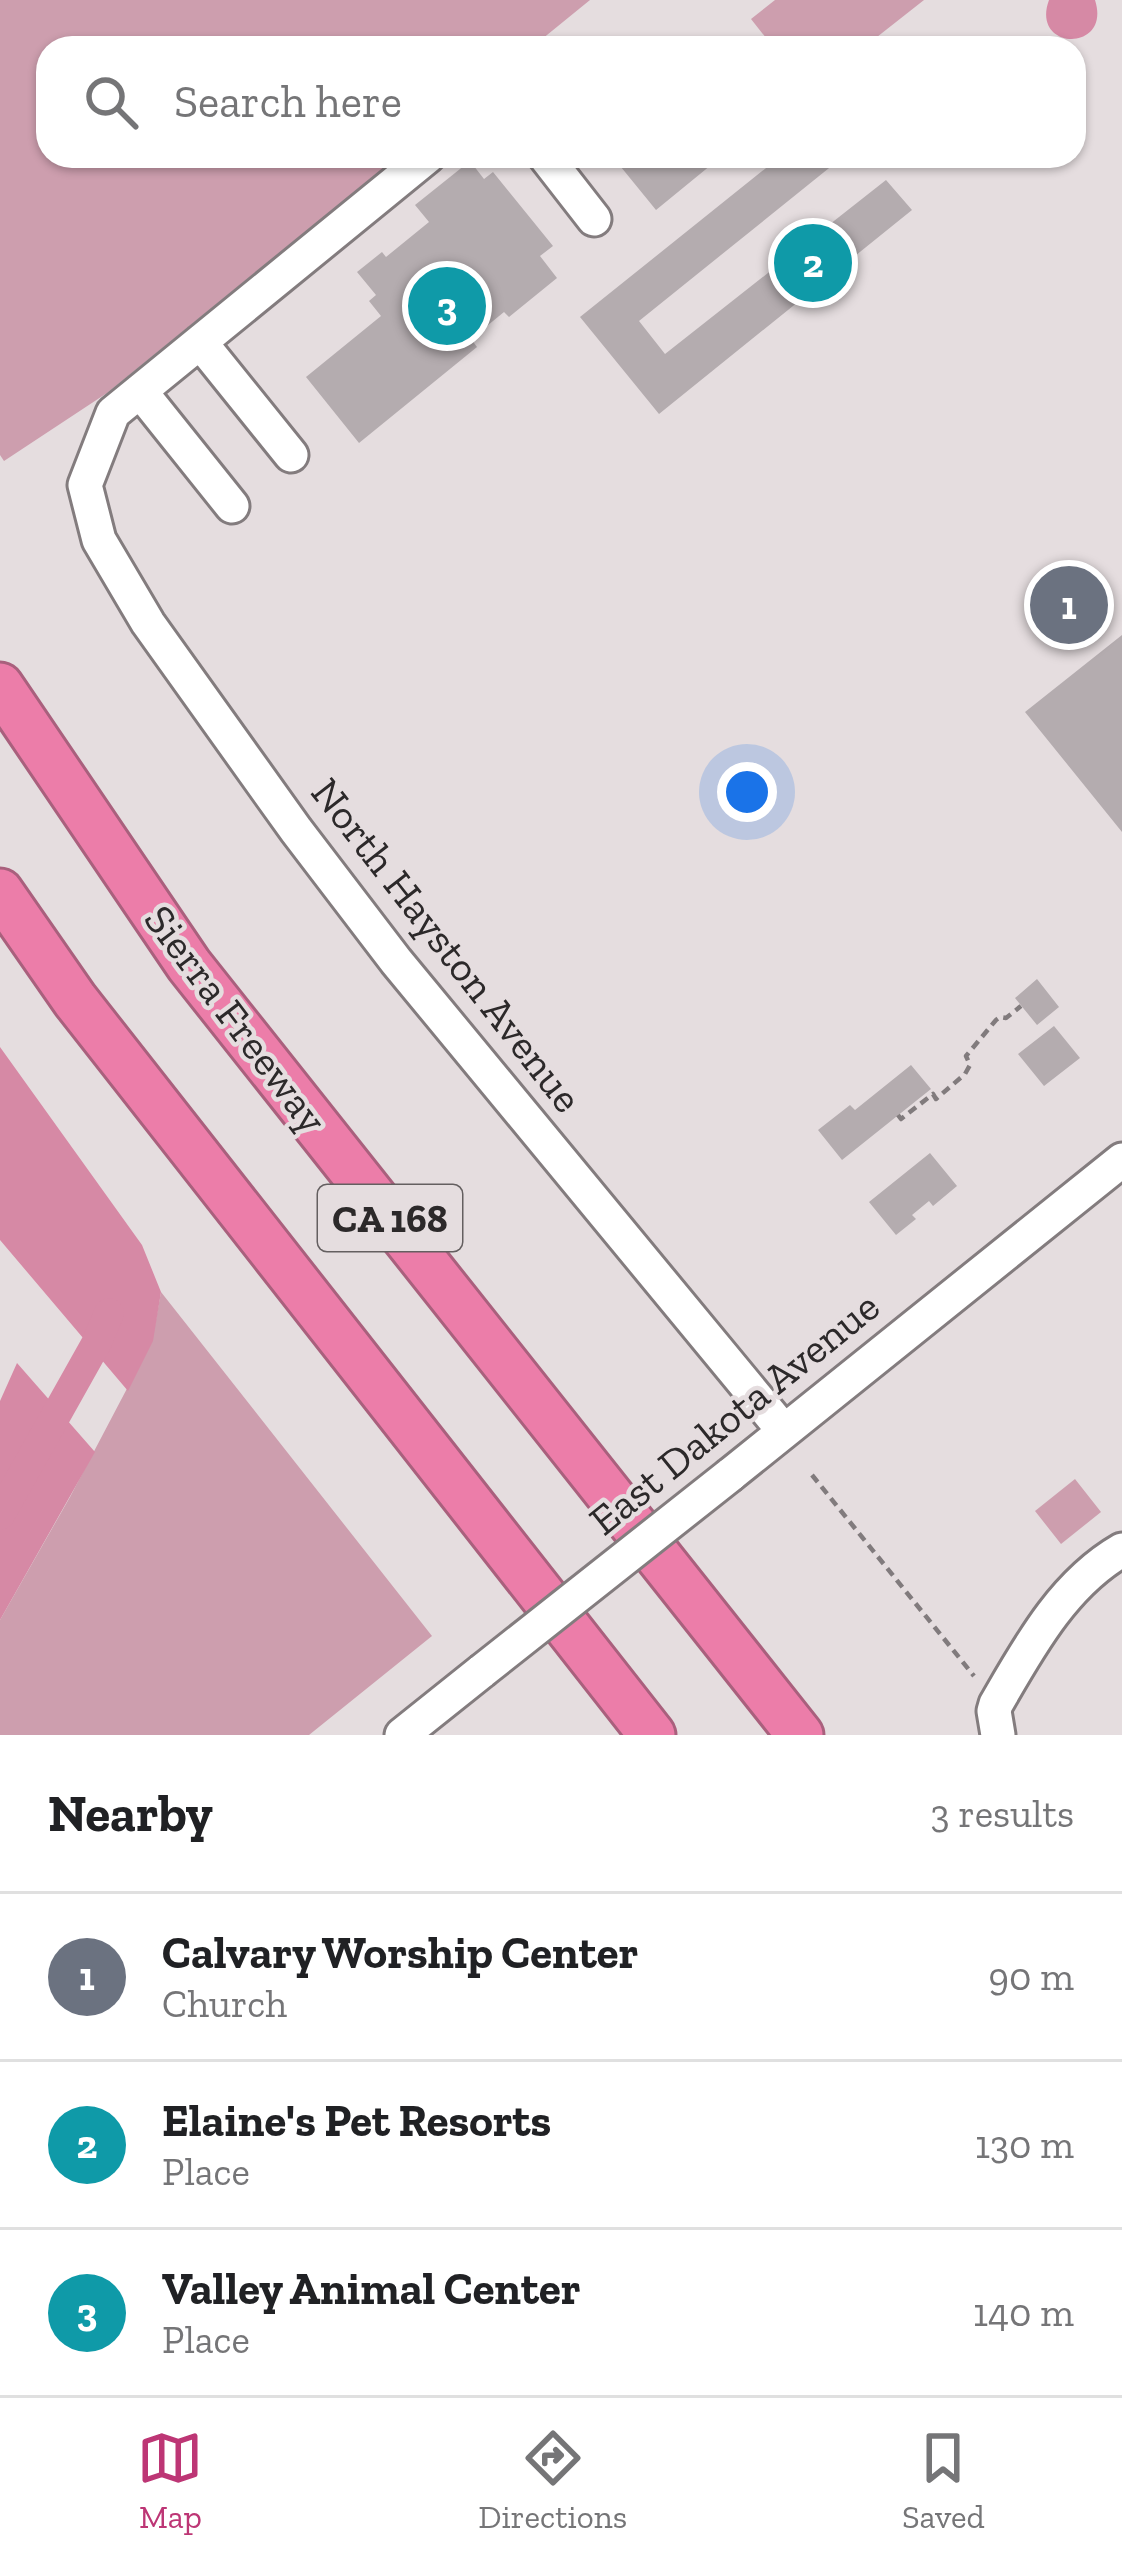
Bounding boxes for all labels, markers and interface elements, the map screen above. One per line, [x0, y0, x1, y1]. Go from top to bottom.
search box [36, 36, 1086, 168]
icon: search [78, 69, 144, 135]
text: Search here [174, 75, 402, 129]
pin: 2 [774, 218, 852, 308]
pin: 3 [408, 261, 486, 351]
pin: 1 [1030, 560, 1108, 650]
your location [717, 762, 777, 822]
street label: North Hayston Avenue [301, 768, 593, 1122]
street label: Sierra Freeway [134, 895, 339, 1143]
road number: CA 168 [318, 1185, 462, 1251]
street label: East Dakota Avenue [579, 1281, 889, 1545]
text: Nearby [48, 1783, 213, 1844]
text: 3 results [930, 1790, 1074, 1837]
text: Calvary Worship Center [162, 1926, 638, 1980]
text: 1 [79, 1953, 95, 2000]
text: 90 m [988, 1953, 1074, 2000]
text: Church [162, 1980, 287, 2027]
text: Elaine's Pet Resorts [162, 2094, 551, 2148]
text: 2 [77, 2121, 97, 2168]
text: 130 m [975, 2121, 1074, 2168]
text: Place [162, 2148, 250, 2195]
text: Valley Animal Center [162, 2262, 581, 2316]
text: 3 [77, 2289, 97, 2336]
text: 140 m [973, 2289, 1074, 2336]
text: Place [162, 2316, 250, 2363]
tab: Map [137, 2425, 203, 2536]
tab: Directions [478, 2425, 627, 2536]
tab: Saved [902, 2425, 985, 2536]

